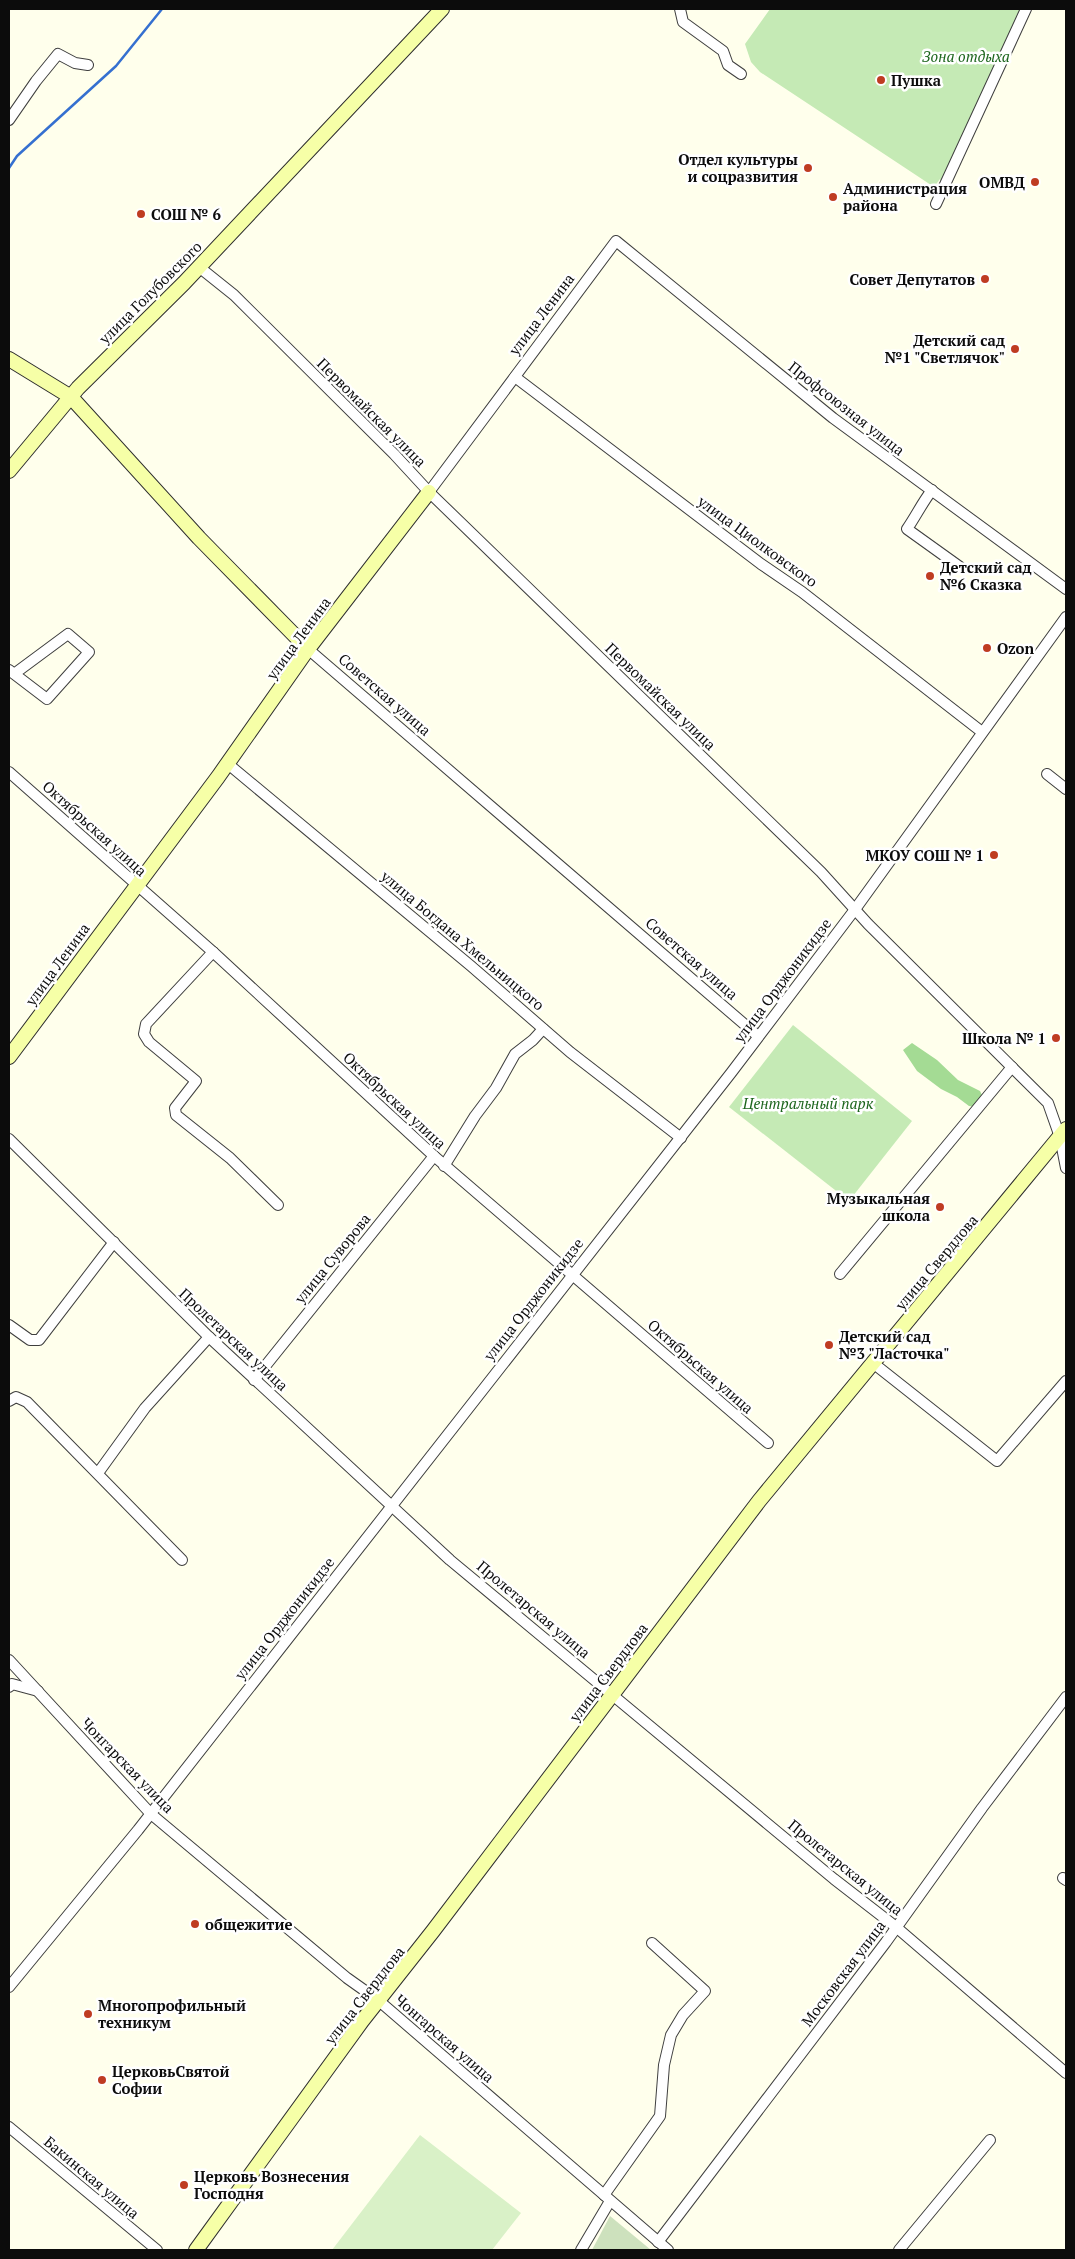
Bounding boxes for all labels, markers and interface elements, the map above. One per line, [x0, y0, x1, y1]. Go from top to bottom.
park label: Зона отдыха [922, 46, 1010, 66]
place label: Пушка [891, 70, 942, 90]
marker: Пушка [875, 74, 887, 86]
place label: Отдел культуры и соцразвития [678, 149, 799, 186]
marker: Отдел культуры и соцразвития [802, 162, 814, 174]
place label: ОМВД [979, 172, 1025, 192]
marker: ОМВД [1029, 176, 1041, 188]
place label: Администрация района [843, 178, 967, 215]
marker: Администрация района [827, 191, 839, 203]
place label: СОШ № 6 [151, 204, 222, 224]
marker: СОШ № 6 [135, 208, 147, 220]
street label: улица Голубовского [93, 236, 206, 349]
street label: улица Ленина [503, 269, 579, 360]
place label: Совет Депутатов [849, 269, 975, 289]
marker: Совет Депутатов [979, 273, 991, 285]
place label: Детский сад №1 "Светлячок" [885, 330, 1005, 367]
marker: Детский сад №1 "Светлячок" [1009, 343, 1021, 355]
street label: Первомайская улица [313, 353, 431, 471]
street label: Профсоюзная улица [785, 356, 909, 460]
street label: улица Циолковского [693, 490, 822, 591]
place label: Детский сад №6 Сказка [940, 557, 1032, 594]
marker: Детский сад №6 Сказка [924, 570, 936, 582]
street label: улица Ленина [261, 592, 335, 684]
street label: Первомайская улица [601, 638, 721, 754]
place label: Ozon [997, 638, 1034, 658]
marker: Ozon [981, 642, 993, 654]
street label: Советская улица [335, 648, 436, 740]
street label: Октябрьская улица [39, 776, 152, 880]
place label: МКОУ СОШ № 1 [865, 845, 984, 865]
marker: МКОУ СОШ № 1 [988, 849, 1000, 861]
street label: улица Богдана Хмельницкого [376, 865, 549, 1014]
street label: Советская улица [642, 912, 743, 1004]
street label: улица Орджоникидзе [728, 914, 835, 1047]
street label: улица Ленина [20, 918, 94, 1010]
place label: Школа № 1 [962, 1028, 1046, 1048]
marker: Школа № 1 [1050, 1032, 1062, 1044]
street label: Октябрьская улица [339, 1047, 451, 1153]
park label: Центральный парк [742, 1093, 874, 1113]
place label: Музыкальная школа [827, 1188, 931, 1225]
marker: Музыкальная школа [934, 1201, 946, 1213]
street label: улица Суворова [289, 1209, 375, 1308]
street label: улица Свердлова [890, 1210, 982, 1315]
street label: улица Орджоникидзе [478, 1233, 587, 1365]
street label: Пролетарская улица [175, 1283, 293, 1395]
street label: Октябрьская улица [644, 1315, 758, 1418]
place label: Детский сад №3 "Ласточка" [839, 1326, 950, 1363]
marker: Детский сад №3 "Ласточка" [823, 1339, 835, 1351]
street label: улица Орджоникидзе [229, 1552, 338, 1684]
street label: Пролетарская улица [473, 1556, 595, 1663]
street label: улица Свердлова [564, 1618, 652, 1726]
street label: Чонгарская улица [77, 1713, 179, 1817]
street label: Пролетарская улица [785, 1815, 908, 1920]
place label: общежитие [205, 1914, 293, 1934]
street label: Московская улица [796, 1916, 890, 2030]
marker: общежитие [189, 1918, 201, 1930]
street label: улица Свердлова [319, 1942, 409, 2049]
street label: Чонгарская улица [391, 1989, 499, 2087]
place label: Многопрофильный техникум [98, 1995, 246, 2032]
marker: Многопрофильный техникум [82, 2008, 94, 2020]
place label: ЦерковьСвятой Софии [112, 2061, 230, 2098]
marker: ЦерковьСвятой Софии [96, 2074, 108, 2086]
street label: Бакинская улица [40, 2131, 144, 2223]
place label: Церковь Вознесения Господня [194, 2166, 350, 2203]
marker: Церковь Вознесения Господня [178, 2179, 190, 2191]

